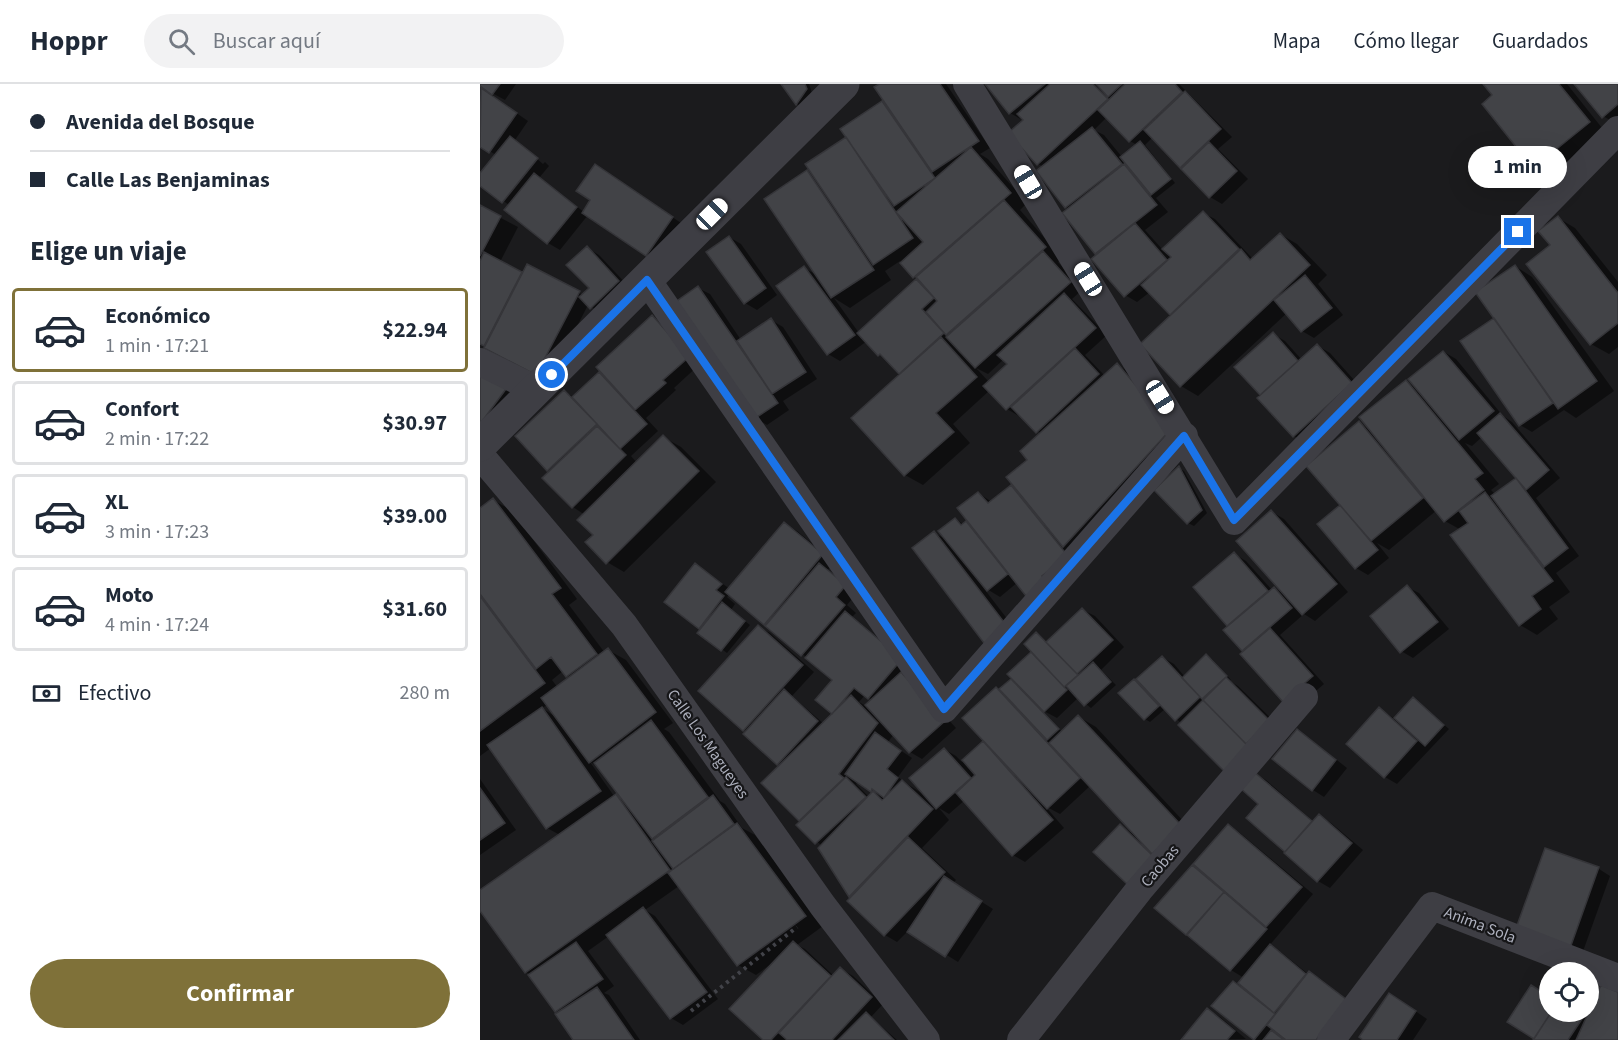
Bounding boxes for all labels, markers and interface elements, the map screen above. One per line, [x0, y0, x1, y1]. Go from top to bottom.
search box [144, 14, 564, 68]
text: Hoppr [30, 21, 108, 61]
icon: search [165, 25, 198, 58]
text: Buscar aquí [213, 25, 320, 57]
text: Mapa [1273, 26, 1321, 56]
text: Cómo llegar [1354, 26, 1459, 56]
text: Guardados [1492, 26, 1588, 56]
text: Avenida del Bosque [66, 106, 255, 138]
callout: 1 min [1468, 145, 1568, 187]
text: 1 min [1493, 153, 1542, 181]
car [1011, 162, 1045, 202]
text: Calle Las Benjaminas [66, 164, 270, 196]
car [693, 195, 731, 233]
route end [1504, 218, 1531, 245]
text: Elige un viaje [30, 232, 187, 271]
car [1071, 259, 1105, 299]
text: Económico [105, 300, 210, 332]
icon: car [33, 303, 87, 357]
text: $22.94 [382, 314, 447, 346]
text: 1 min · 17:21 [105, 332, 209, 360]
route start [538, 361, 565, 388]
car [1143, 377, 1177, 417]
text: Confort [105, 393, 179, 425]
icon: car [33, 396, 87, 450]
text: $30.97 [382, 407, 447, 439]
text: 2 min · 17:22 [105, 425, 209, 453]
text: XL [105, 486, 129, 518]
icon: car [33, 489, 87, 543]
text: $39.00 [382, 500, 447, 532]
text: 3 min · 17:23 [105, 518, 209, 546]
text: Moto [105, 579, 154, 611]
icon: car [33, 582, 87, 636]
text: $31.60 [382, 593, 447, 625]
text: 4 min · 17:24 [105, 611, 209, 639]
icon: cash [30, 677, 63, 710]
text: Efectivo [78, 677, 152, 709]
text: 280 m [400, 679, 450, 707]
street label: Calle Los Magueyes [662, 685, 754, 803]
street label: Caobas [1136, 840, 1184, 892]
street label: Anima Sola [1441, 901, 1519, 949]
button: Confirmar [30, 959, 450, 1028]
map controls [1539, 962, 1599, 1022]
button: locate [1539, 962, 1599, 1022]

